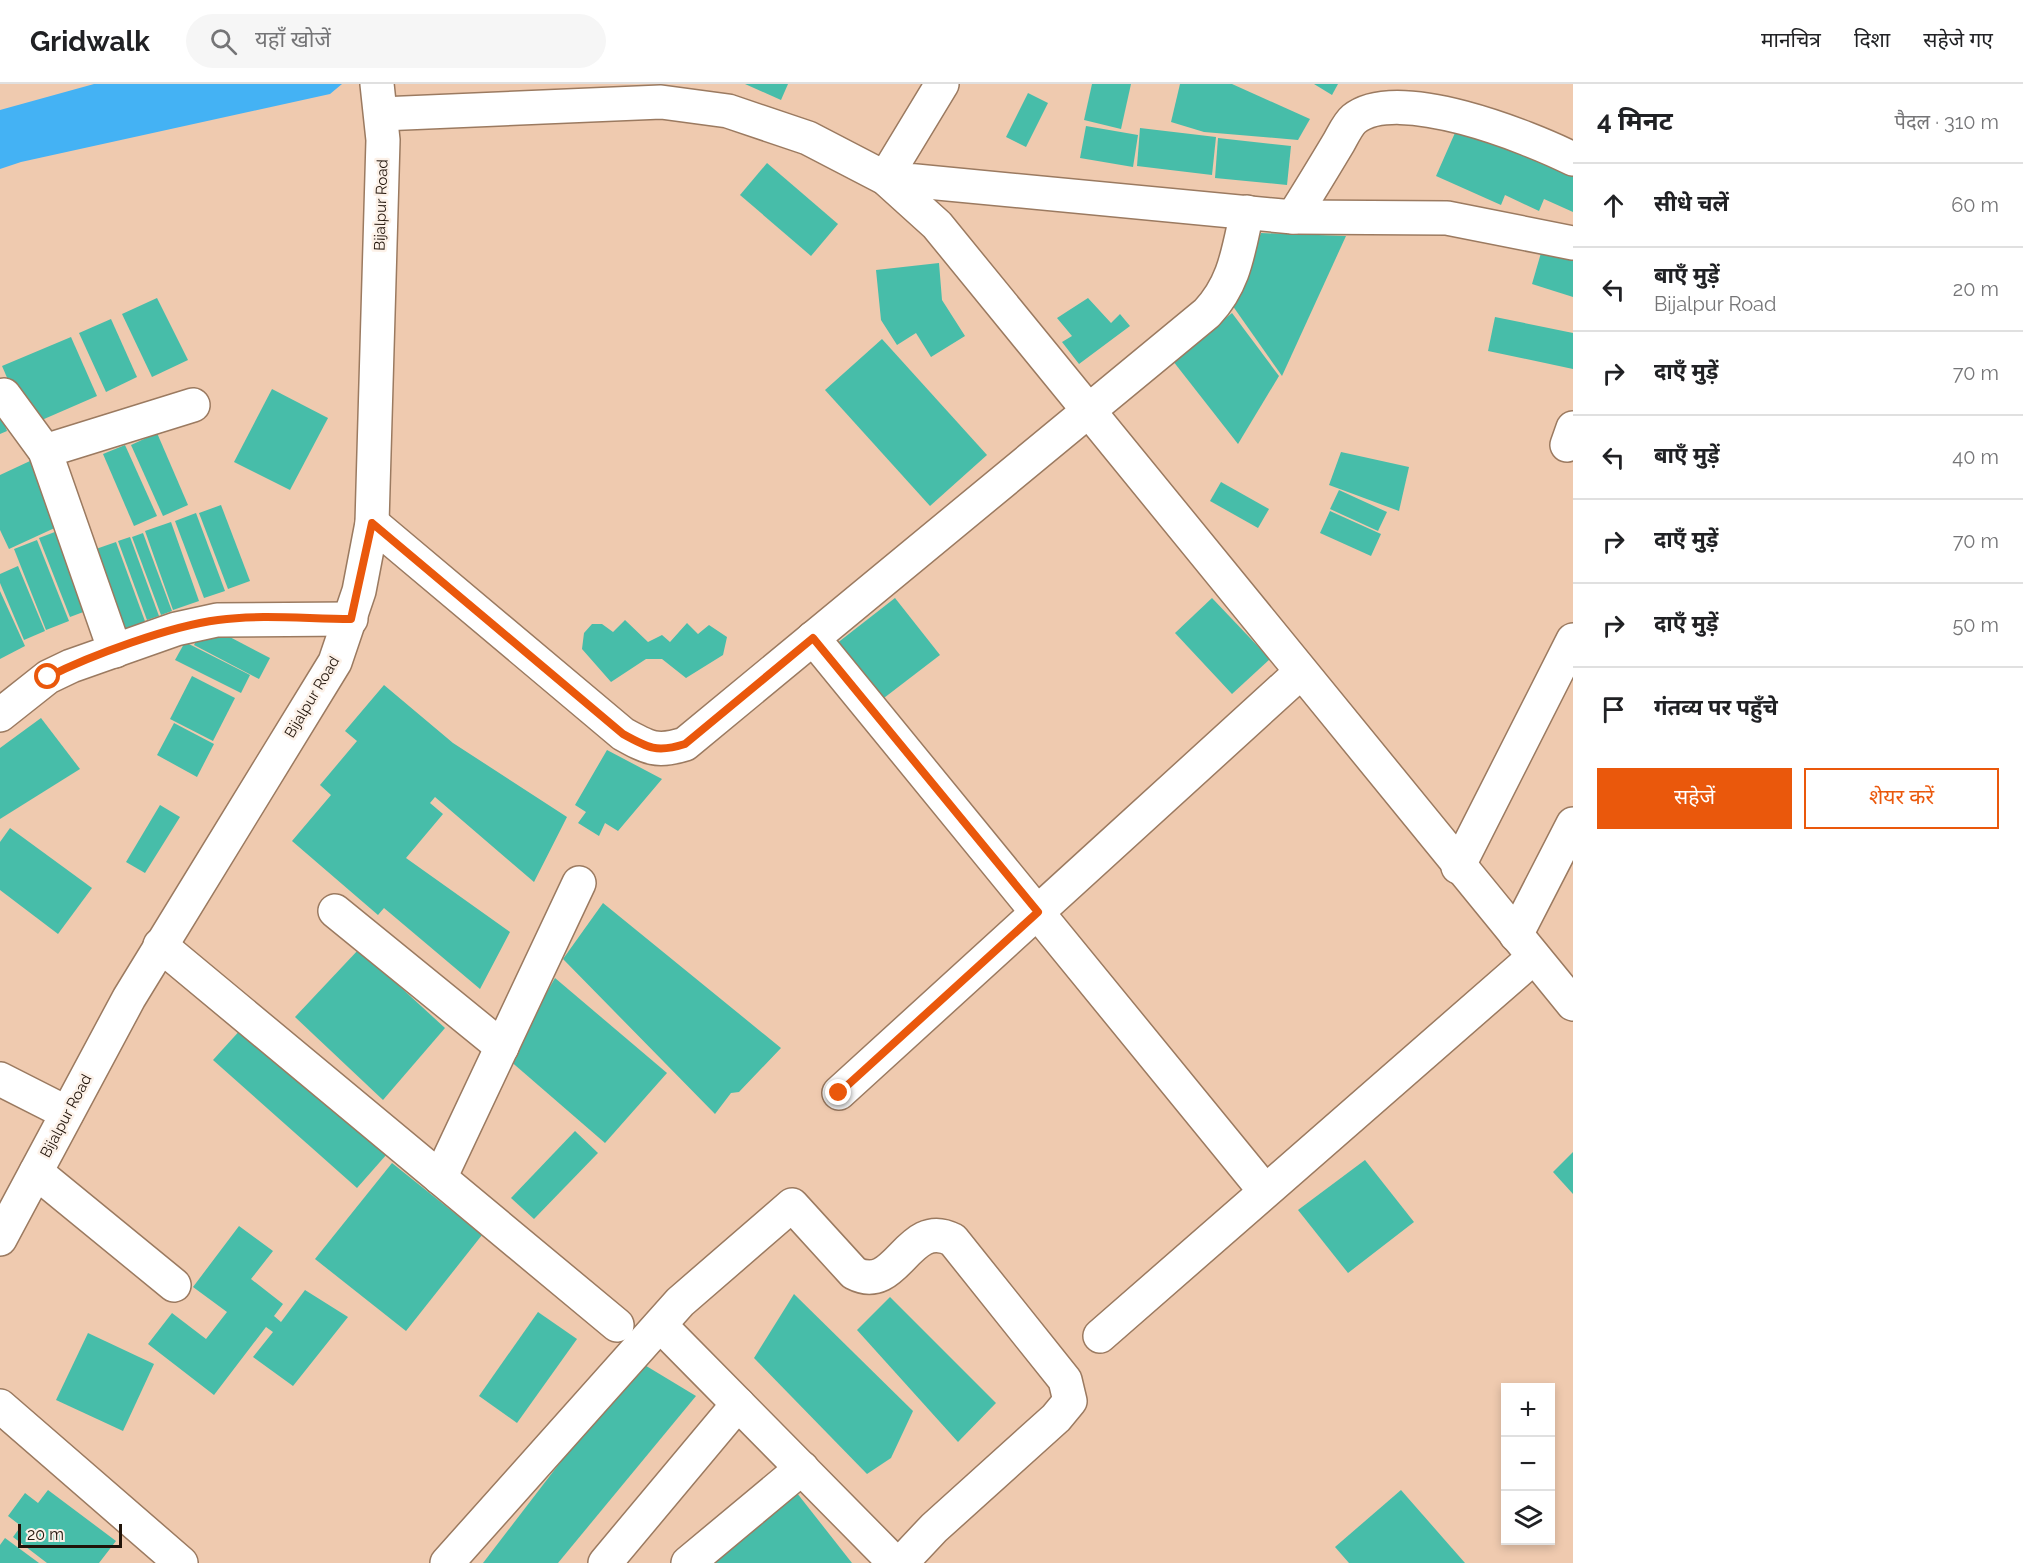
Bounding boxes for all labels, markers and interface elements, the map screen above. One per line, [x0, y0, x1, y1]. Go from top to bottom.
search box [186, 14, 606, 68]
text: Gridwalk [30, 25, 150, 58]
icon: search [207, 25, 240, 58]
text: यहाँ खोजें [255, 26, 331, 52]
text: मानचित्र [1761, 27, 1821, 52]
text: दिशा [1854, 27, 1890, 52]
text: सहेजे गए [1923, 27, 1993, 52]
text: 4 मिनट [1597, 106, 1673, 136]
text: पैदल · 310 m [1895, 110, 1999, 134]
street label: Bijalpur Road [370, 159, 392, 251]
icon: ahead [1597, 189, 1630, 222]
text: सीधे चलें [1654, 190, 1729, 216]
text: 60 m [1951, 193, 1999, 217]
text: बाएँ मुड़ें [1654, 262, 1720, 288]
icon: left [1597, 273, 1630, 306]
text: 20 m [1953, 277, 1999, 301]
text: Bijalpur Road [1654, 292, 1776, 316]
icon: right [1597, 357, 1630, 390]
text: दाएँ मुड़ें [1654, 358, 1718, 384]
text: 70 m [1953, 361, 1999, 385]
icon: left [1597, 441, 1630, 474]
text: बाएँ मुड़ें [1654, 442, 1720, 468]
text: 40 m [1952, 445, 1999, 469]
icon: right [1597, 525, 1630, 558]
text: दाएँ मुड़ें [1654, 526, 1718, 552]
text: 70 m [1953, 529, 1999, 553]
icon: right [1597, 609, 1630, 642]
text: दाएँ मुड़ें [1654, 610, 1718, 636]
text: 50 m [1952, 613, 1999, 637]
street label: Bijalpur Road [281, 653, 343, 741]
route start [34, 663, 60, 689]
icon: arrive [1597, 693, 1630, 726]
text: गंतव्य पर पहुँचे [1654, 694, 1778, 720]
button: सहेजें [1597, 768, 1792, 829]
button: शेयर करें [1804, 768, 1999, 829]
street label: Bijalpur Road [37, 1071, 95, 1161]
route end [825, 1079, 851, 1105]
map controls [1501, 1383, 1555, 1545]
button: + [1501, 1383, 1555, 1437]
button: − [1501, 1437, 1555, 1491]
button: layers [1501, 1491, 1555, 1545]
scale bar [18, 1521, 122, 1548]
text: 20 m [27, 1525, 64, 1544]

